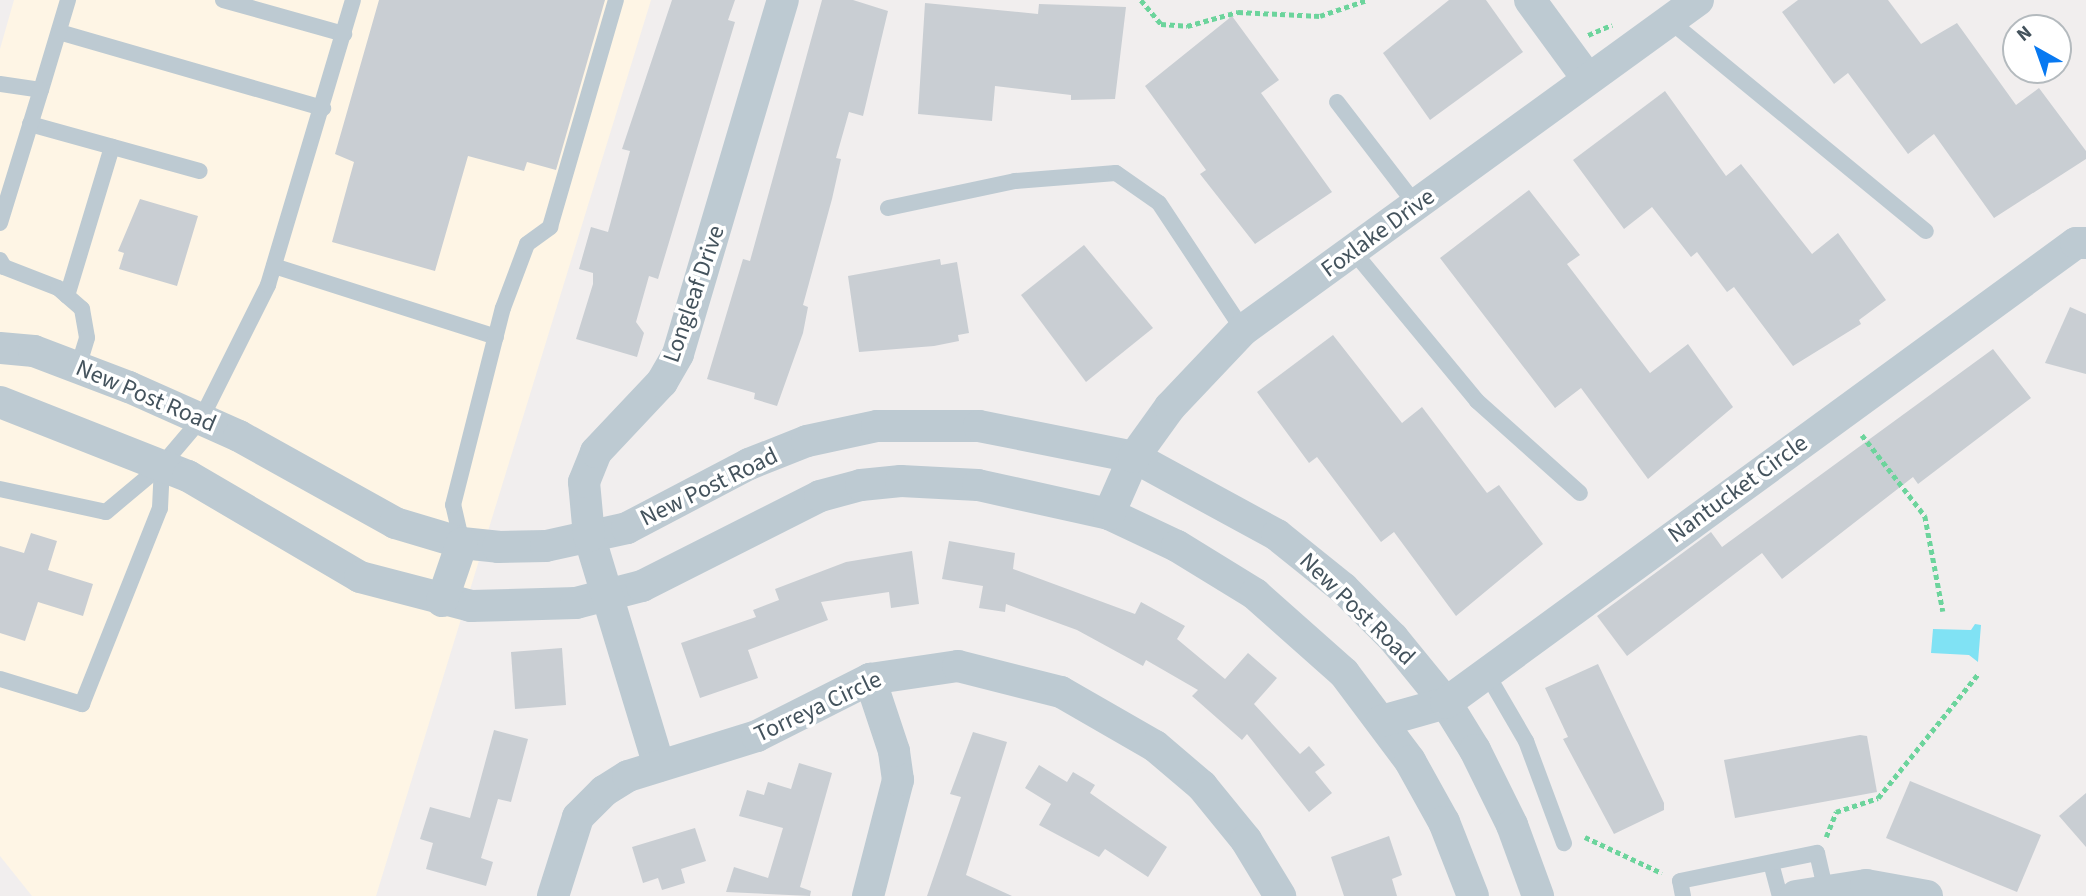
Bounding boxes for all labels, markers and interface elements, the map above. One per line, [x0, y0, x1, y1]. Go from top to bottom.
north arrow [2002, 14, 2072, 84]
text: N [2011, 20, 2038, 48]
street label: Foxlake Drive [1316, 182, 1440, 284]
street label: Longleaf Drive [657, 222, 731, 366]
street label: New Post Road [72, 354, 220, 438]
street label: Nantucket Circle [1663, 429, 1813, 549]
street label: New Post Road [635, 441, 783, 533]
street label: New Post Road [1293, 547, 1421, 671]
street label: Torreya Circle [750, 665, 886, 749]

